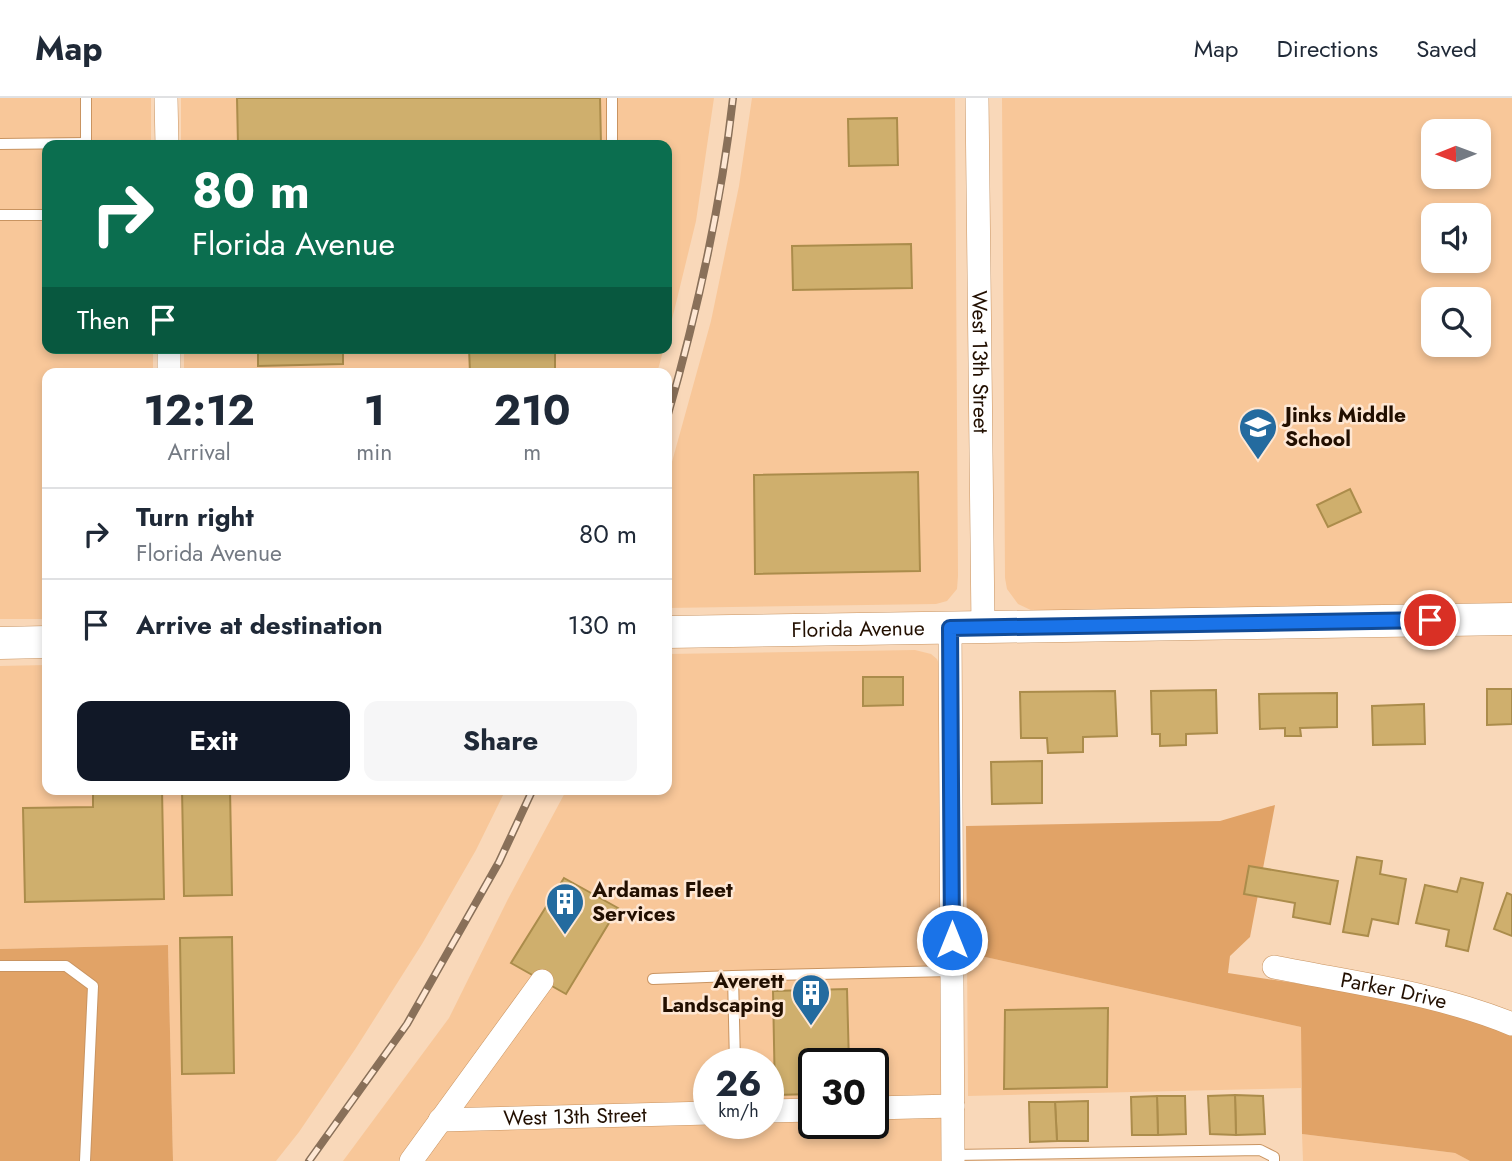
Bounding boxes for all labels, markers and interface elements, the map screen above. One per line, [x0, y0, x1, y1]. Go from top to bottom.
text: Map [35, 25, 103, 72]
text: Map [1194, 31, 1239, 66]
text: Directions [1277, 31, 1378, 66]
text: Saved [1416, 31, 1477, 66]
north arrow [1421, 119, 1491, 189]
map controls [1421, 119, 1491, 357]
text: 80 m [192, 156, 310, 226]
icon: right [77, 168, 168, 259]
button: sound [1421, 203, 1491, 273]
text: Florida Avenue [192, 221, 395, 267]
button: search [1421, 287, 1491, 357]
street label: West 13th Street [964, 290, 996, 434]
text: Then [77, 301, 130, 339]
icon: arrive [144, 301, 182, 339]
text: 12:12 [143, 380, 255, 441]
text: 1 [364, 380, 385, 441]
text: 210 [494, 380, 571, 441]
place label: Jinks Middle School [1281, 400, 1406, 454]
school or university icon: Jinks Middle School [1237, 406, 1279, 461]
text: Arrival [167, 435, 231, 469]
text: min [356, 435, 392, 469]
text: m [523, 435, 541, 469]
text: Turn right [136, 498, 254, 536]
icon: right [77, 515, 115, 553]
text: 80 m [579, 515, 637, 553]
text: Florida Avenue [136, 536, 282, 570]
pin [1400, 590, 1460, 650]
icon: arrive [1411, 601, 1449, 639]
icon: arrive [77, 606, 115, 644]
text: Arrive at destination [136, 606, 383, 644]
text: 130 m [567, 606, 637, 644]
street label: Florida Avenue [791, 613, 925, 645]
button: Exit [77, 701, 350, 781]
button: Share [364, 701, 637, 781]
place label: Ardamas Fleet Services [591, 875, 733, 929]
building icon: Ardamas Fleet Services [544, 881, 586, 936]
position arrow [915, 903, 989, 977]
street label: Parker Drive [1338, 965, 1451, 1017]
place label: Averett Landscaping [662, 966, 784, 1020]
building icon: Averett Landscaping [790, 972, 832, 1027]
speed limit sign: 30 [798, 1048, 889, 1139]
text: 26 [715, 1059, 762, 1109]
text: km/h [718, 1098, 759, 1124]
street label: West 13th Street [503, 1100, 647, 1133]

